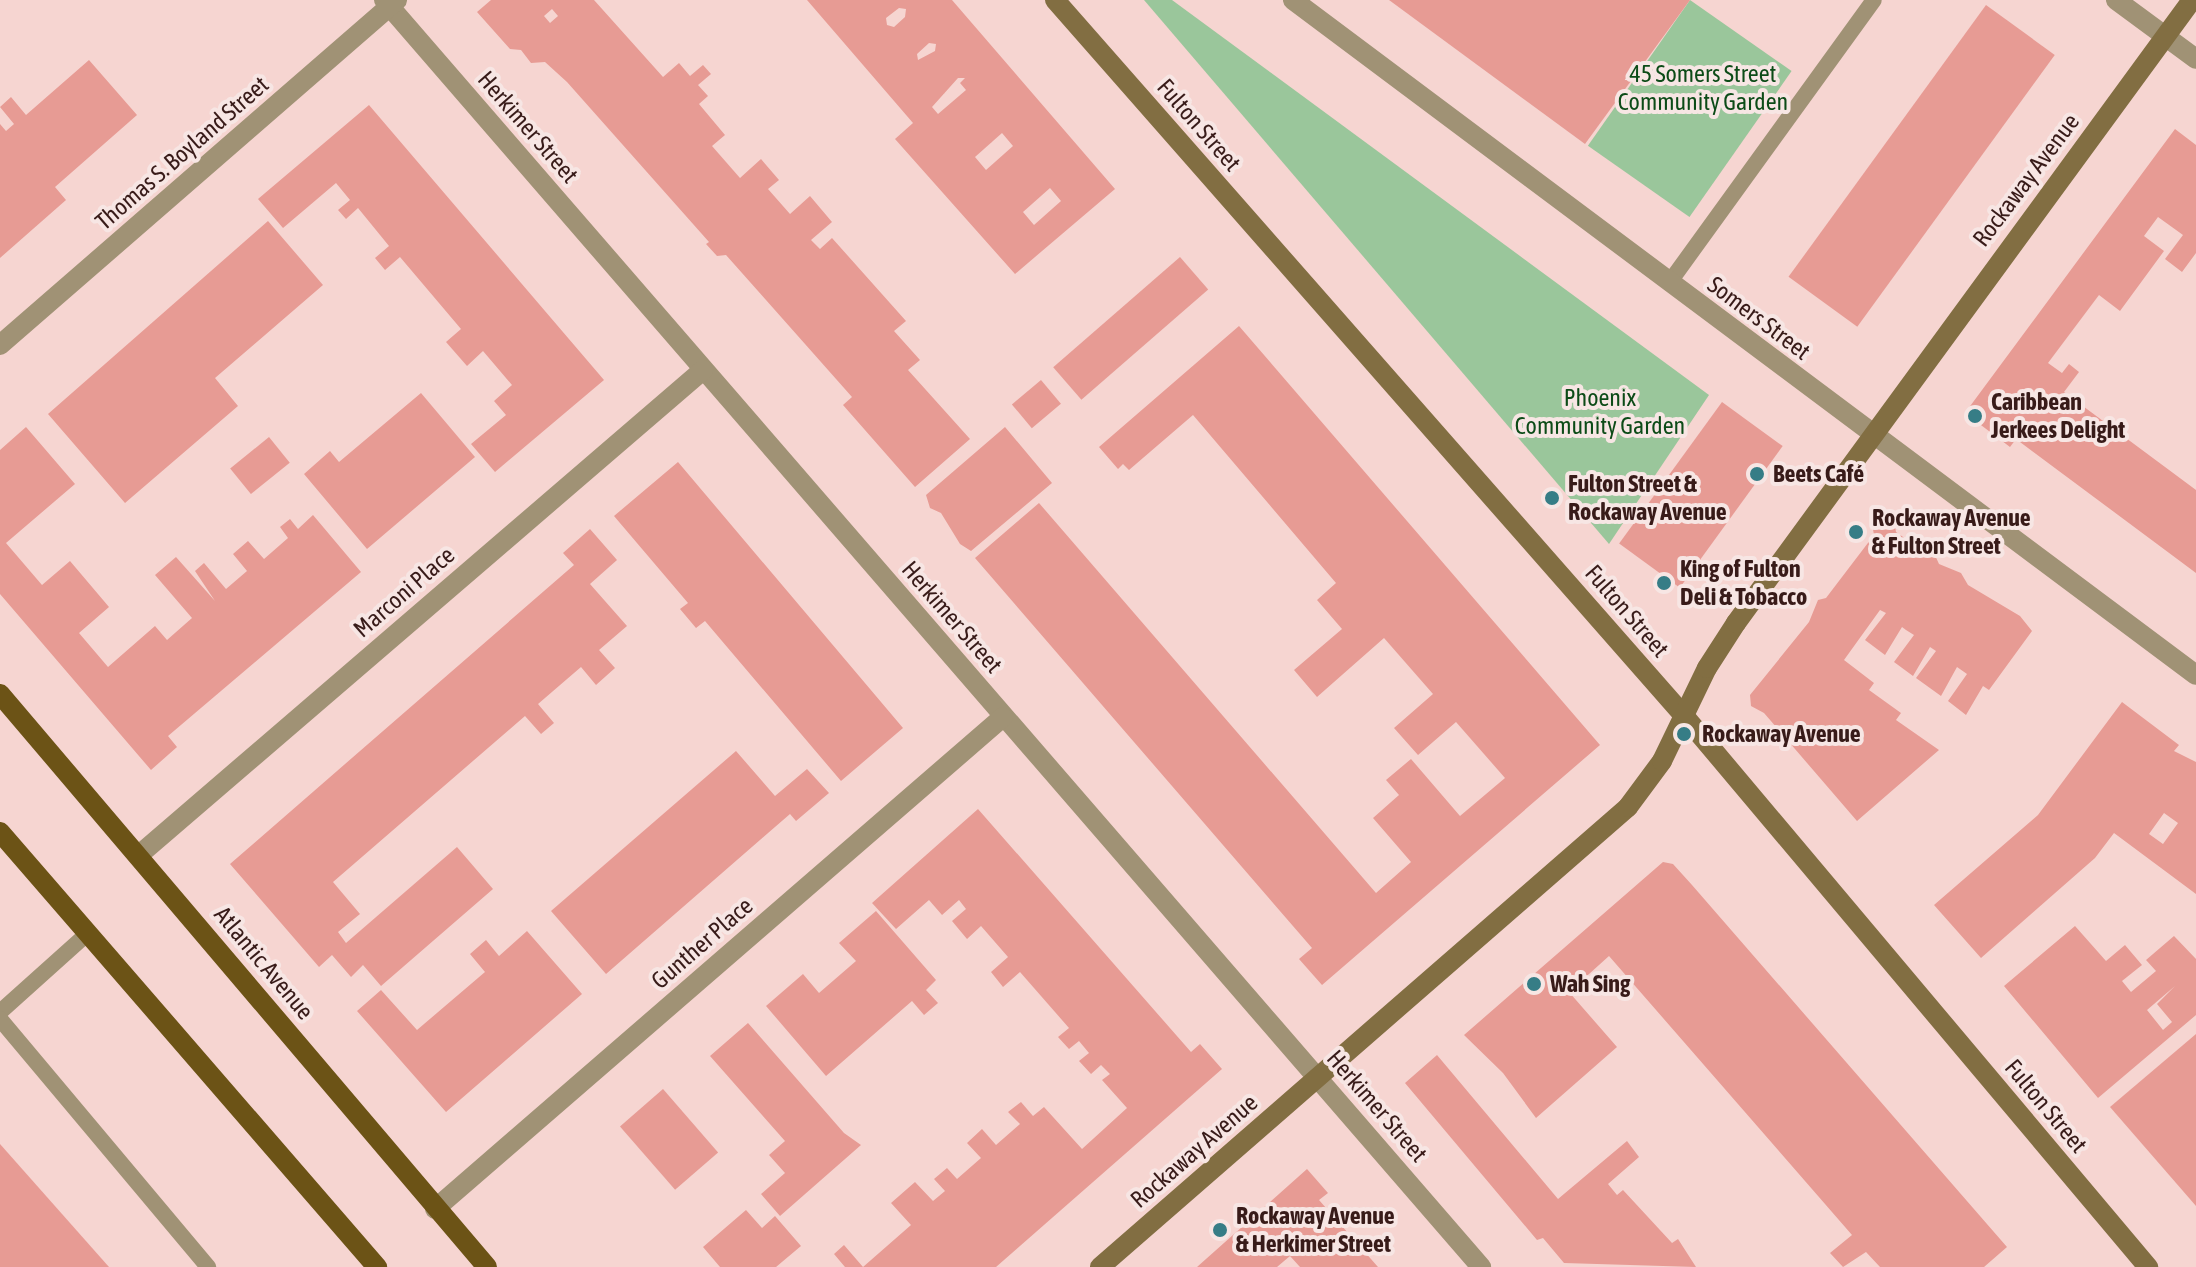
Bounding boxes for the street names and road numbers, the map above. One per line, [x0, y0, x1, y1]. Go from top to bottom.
street label: Herkimer Street [472, 65, 584, 189]
street label: Thomas S. Boyland Street [90, 70, 274, 236]
street label: Fulton Street [1151, 73, 1247, 177]
street label: Rockaway Avenue [1967, 108, 2085, 252]
street label: Somers Street [1702, 270, 1816, 366]
street label: Marconi Place [348, 540, 460, 644]
street label: Herkimer Street [896, 555, 1008, 679]
street label: Fulton Street [1579, 559, 1675, 663]
street label: Gunther Place [645, 891, 759, 995]
street label: Atlantic Avenue [208, 901, 320, 1025]
street label: Herkimer Street [1321, 1044, 1433, 1168]
street label: Fulton Street [1999, 1053, 2093, 1159]
street label: Rockaway Avenue [1125, 1088, 1263, 1214]

